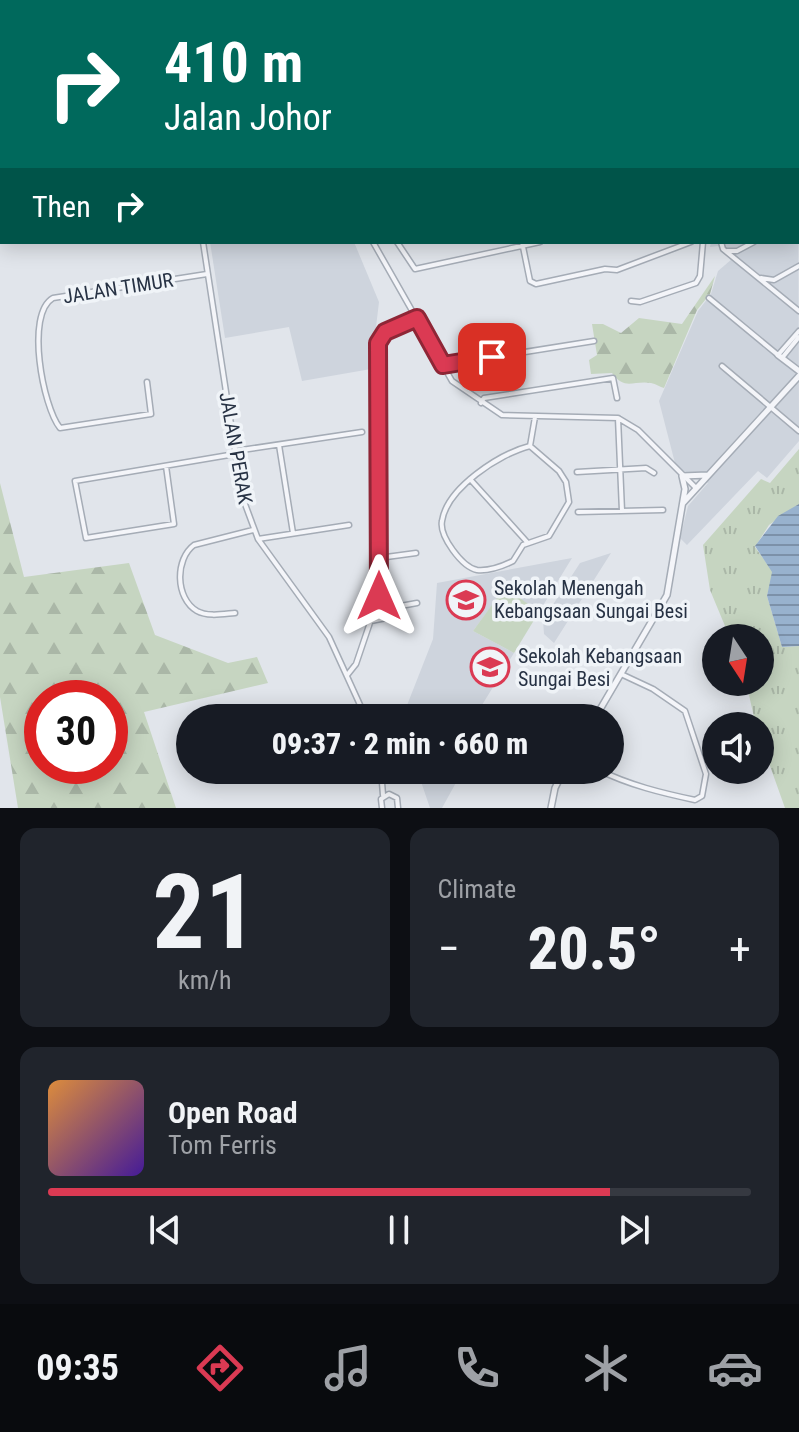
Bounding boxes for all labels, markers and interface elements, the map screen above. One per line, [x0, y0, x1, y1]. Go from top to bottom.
text: 410 m [164, 30, 303, 96]
icon: right [32, 32, 136, 136]
text: Jalan Johor [164, 97, 332, 139]
icon: right [107, 184, 151, 228]
text: Then [32, 189, 91, 224]
street label: JALAN TIMUR [61, 267, 175, 309]
pin [458, 323, 526, 391]
icon: arrive [470, 335, 514, 379]
street label: JALAN PERAK [214, 390, 258, 506]
position arrow [337, 554, 421, 638]
place label: Sekolah Menengah Kebangsaan Sungai Besi [494, 576, 688, 623]
school or university icon: Sekolah Menengah Kebangsaan Sungai Besi [445, 579, 487, 621]
north arrow [702, 624, 774, 696]
map controls [702, 624, 774, 784]
place label: Sekolah Kebangsaan Sungai Besi [518, 644, 682, 691]
school or university icon: Sekolah Kebangsaan Sungai Besi [469, 646, 511, 688]
speed limit sign: 30 [24, 680, 128, 784]
button: sound [702, 712, 774, 784]
text: 09:37 · 2 min · 660 m [272, 726, 528, 761]
text: 21 [152, 852, 257, 973]
text: Climate [438, 874, 516, 904]
text: 20.5° [528, 913, 661, 984]
text: − [438, 923, 460, 975]
text: + [729, 923, 751, 975]
text: km/h [178, 965, 232, 995]
text: Open Road [168, 1095, 298, 1130]
text: Tom Ferris [168, 1130, 277, 1160]
icon: previous [143, 1208, 187, 1252]
icon: pause [377, 1208, 421, 1252]
icon: next [612, 1208, 656, 1252]
icon: directions [192, 1340, 248, 1396]
icon: music [320, 1340, 376, 1396]
icon: phone [449, 1340, 505, 1396]
icon: climate [578, 1340, 634, 1396]
icon: car [707, 1340, 763, 1396]
text: 09:35 [36, 1347, 119, 1389]

